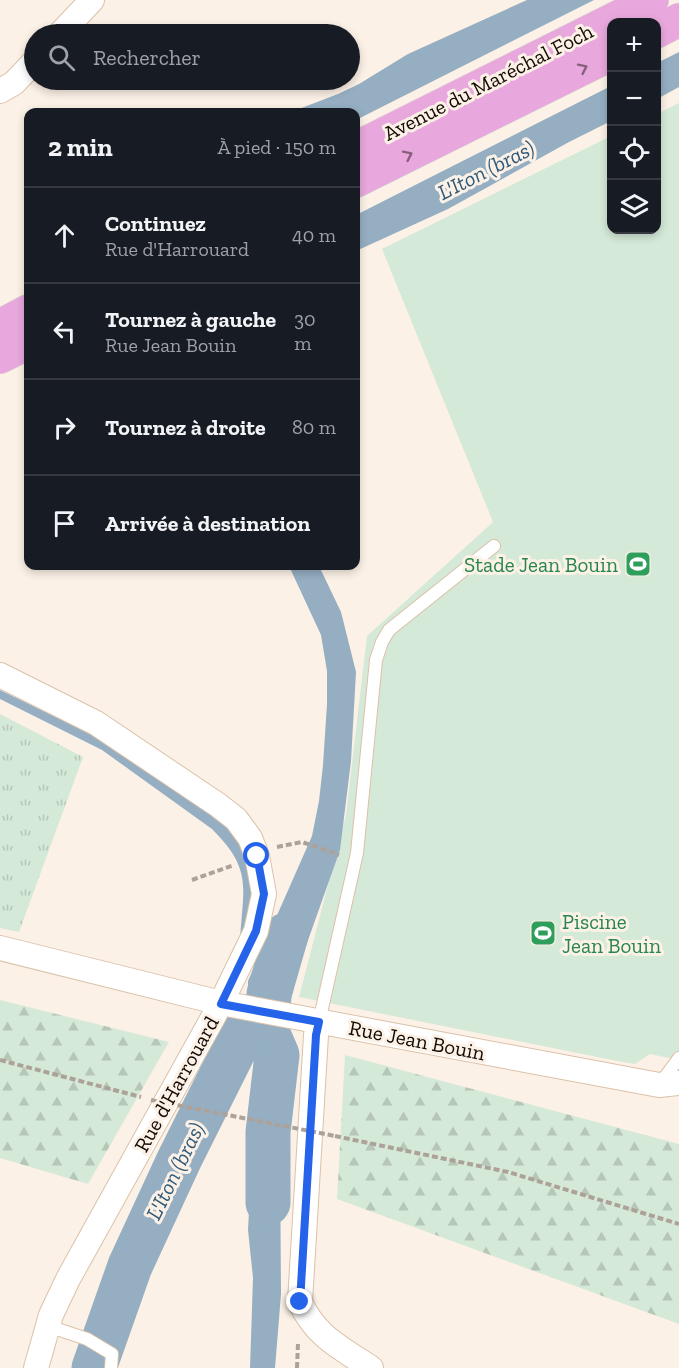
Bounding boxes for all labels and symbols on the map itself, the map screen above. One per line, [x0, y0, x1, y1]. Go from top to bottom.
street label: Avenue du Maréchal Foch [379, 18, 597, 146]
one-way arrow [576, 64, 587, 76]
water label: L'Iton (bras) [433, 134, 539, 206]
one-way arrow [401, 151, 412, 162]
sports icon: Stade Jean Bouin [623, 549, 653, 579]
place label: Stade Jean Bouin [464, 552, 618, 577]
route start [243, 842, 269, 868]
place label: Piscine Jean Bouin [562, 909, 661, 958]
sports icon: Piscine Jean Bouin [528, 918, 558, 948]
street label: Rue d'Harrouard [128, 1011, 224, 1156]
street label: Rue Jean Bouin [347, 1015, 487, 1065]
water label: L'Iton (bras) [140, 1118, 210, 1224]
route end [286, 1288, 312, 1314]

